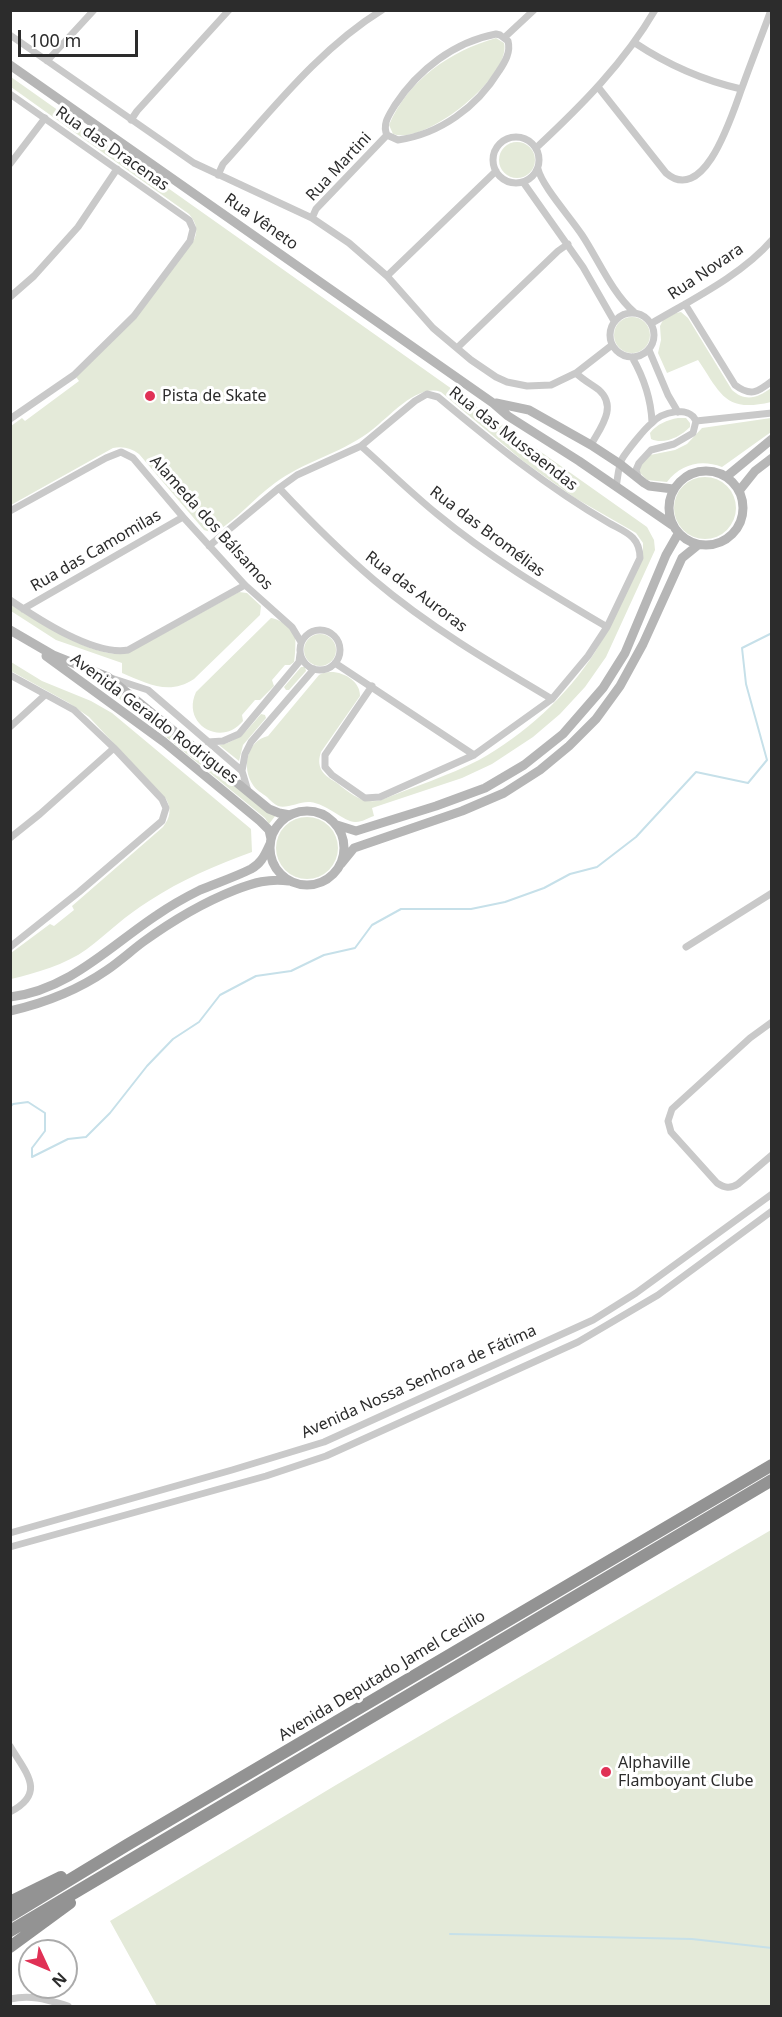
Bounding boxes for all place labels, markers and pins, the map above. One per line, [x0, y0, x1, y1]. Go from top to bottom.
place label: Pista de Skate [162, 386, 267, 406]
marker: Pista de Skate [143, 389, 157, 403]
place label: Alphaville Flamboyant Clube [618, 1753, 754, 1791]
marker: Alphaville Flamboyant Clube [599, 1765, 613, 1779]

